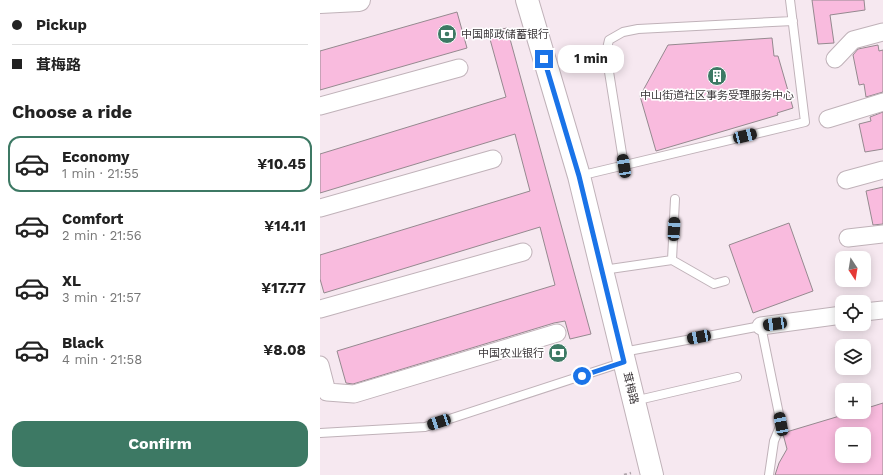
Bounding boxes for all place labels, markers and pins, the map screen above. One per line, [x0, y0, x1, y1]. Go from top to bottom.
bank icon: 中国邮政储蓄银行 [436, 23, 458, 45]
place label: 中国邮政储蓄银行 [461, 28, 549, 41]
building icon: 中山街道社区事务受理服务中心 [706, 65, 728, 87]
place label: 中山街道社区事务受理服务中心 [640, 89, 794, 102]
bank icon: 中国农业银行 [547, 342, 569, 364]
place label: 中国农业银行 [478, 347, 544, 360]

